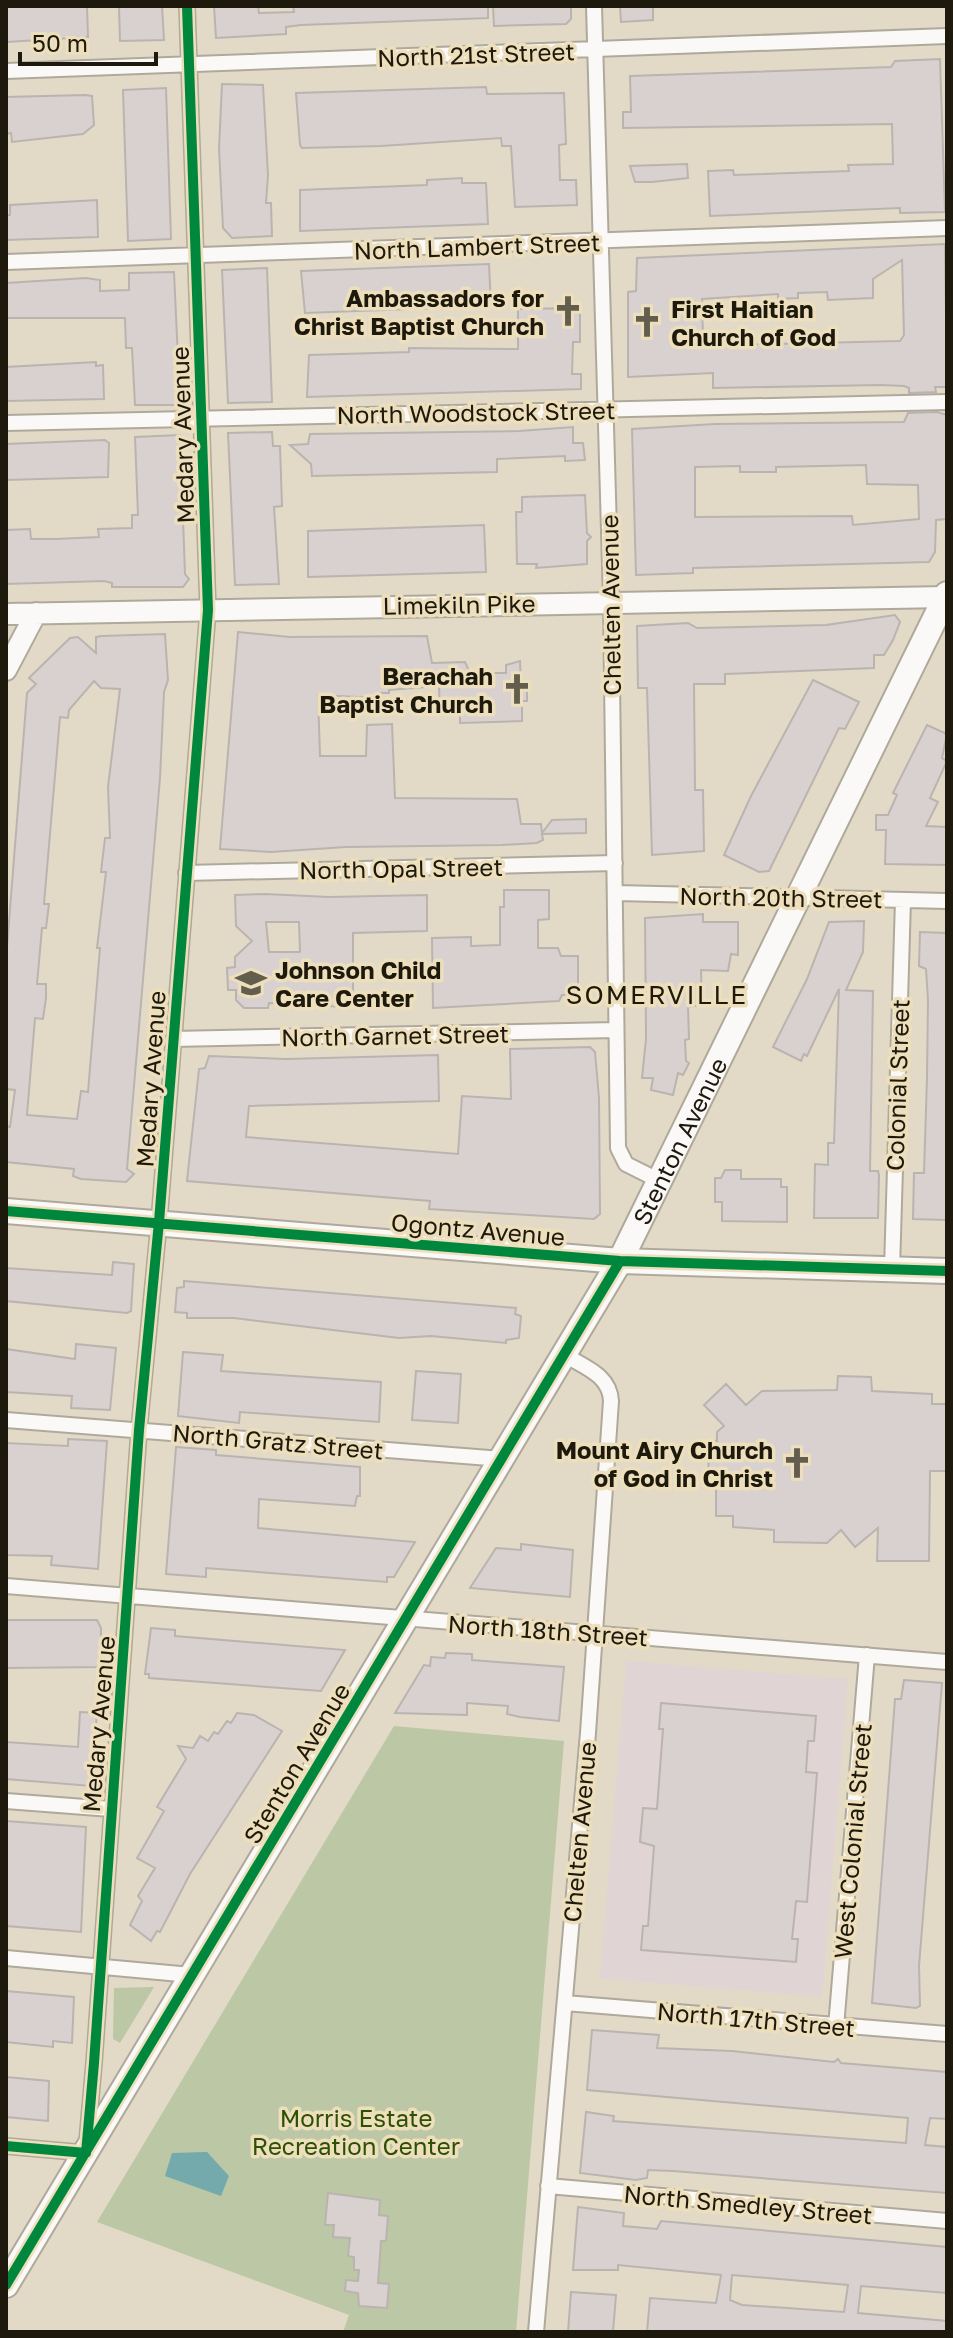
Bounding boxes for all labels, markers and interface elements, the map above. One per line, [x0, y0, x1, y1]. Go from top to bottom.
scale bar [20, 16, 156, 66]
text: 50 m [32, 28, 88, 57]
street label: North 21st Street [377, 36, 575, 72]
street label: North Lambert Street [353, 227, 601, 265]
place label: Ambassadors for Christ Baptist Church [294, 283, 544, 340]
church icon: Ambassadors for Christ Baptist Church [551, 294, 585, 328]
place label: First Haitian Church of God [671, 294, 836, 351]
church icon: First Haitian Church of God [630, 305, 664, 339]
street label: Medary Avenue [164, 346, 200, 524]
street label: North Woodstock Street [336, 395, 616, 429]
street label: Chelten Avenue [594, 514, 626, 696]
street label: Limekiln Pike [382, 588, 536, 620]
place label: Berachah Baptist Church [319, 661, 493, 718]
church icon: Berachah Baptist Church [500, 672, 534, 706]
street label: North Opal Street [299, 852, 503, 884]
street label: North 20th Street [679, 881, 883, 913]
place label: Johnson Child Care Center [275, 955, 441, 1012]
school or university icon: Johnson Child Care Center [234, 966, 268, 1000]
district label: SOMERVILLE [566, 979, 748, 1010]
street label: Medary Avenue [129, 990, 171, 1168]
street label: Colonial Street [880, 999, 914, 1171]
street label: North Garnet Street [281, 1019, 509, 1051]
street label: Stenton Avenue [626, 1052, 732, 1229]
street label: Ogontz Avenue [390, 1207, 566, 1251]
street label: North Gratz Street [171, 1417, 385, 1465]
place label: Mount Airy Church of God in Christ [556, 1435, 773, 1492]
church icon: Mount Airy Church of God in Christ [780, 1446, 814, 1480]
street label: North 18th Street [447, 1609, 649, 1651]
street label: Medary Avenue [76, 1635, 120, 1813]
street label: Stenton Avenue [237, 1677, 355, 1849]
street label: West Colonial Street [827, 1722, 877, 1960]
street label: Chelten Avenue [557, 1740, 601, 1924]
street label: North 17th Street [656, 1996, 856, 2042]
park label: Morris Estate Recreation Center [252, 2103, 460, 2160]
street label: North Smedley Street [622, 2179, 874, 2229]

